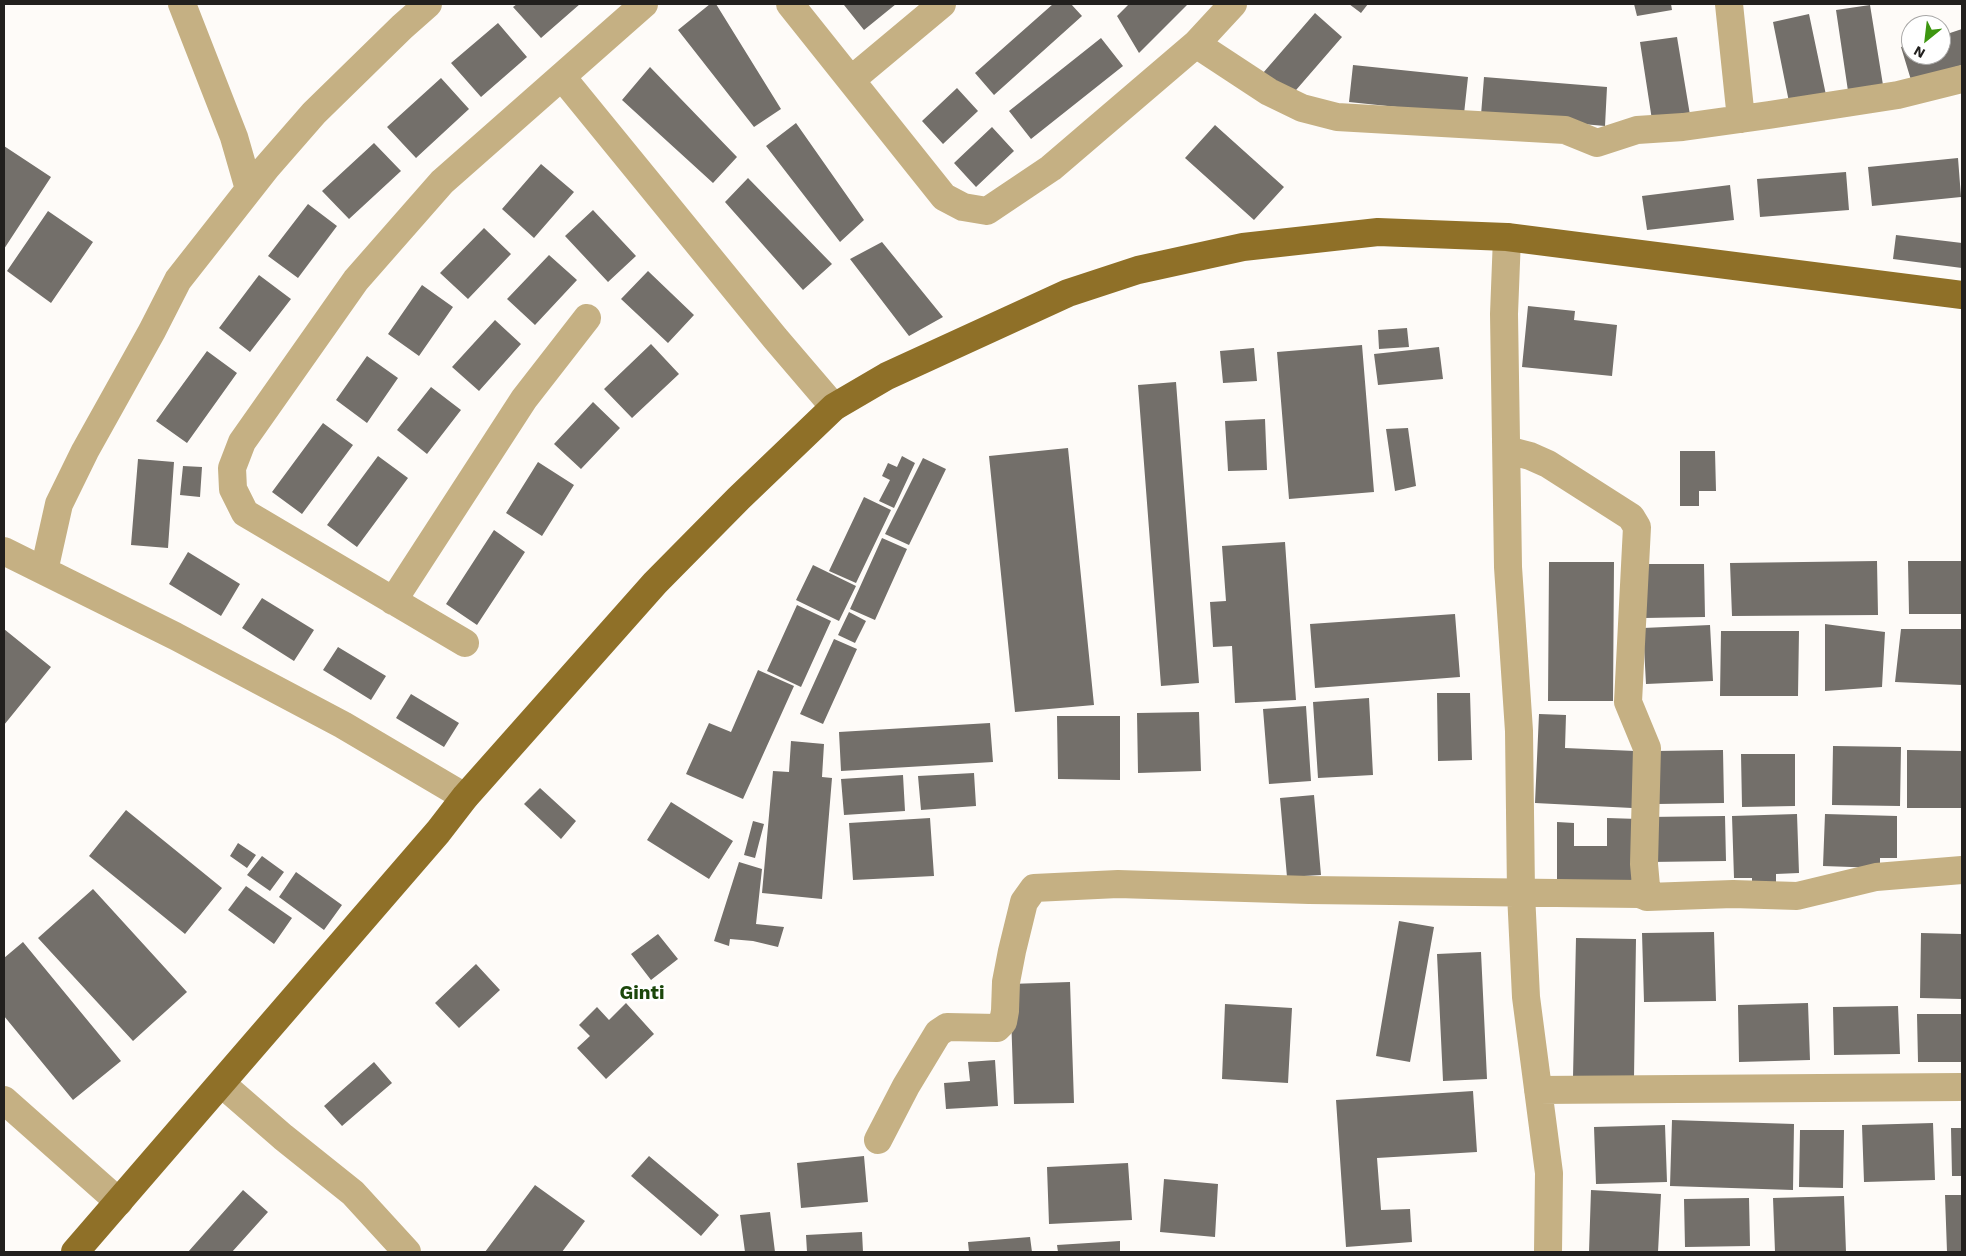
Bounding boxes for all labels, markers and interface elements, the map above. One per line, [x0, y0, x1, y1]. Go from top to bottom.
north arrow [1901, 15, 1951, 65]
text: N [1911, 43, 1928, 62]
district label: Ginti [620, 982, 664, 1004]

